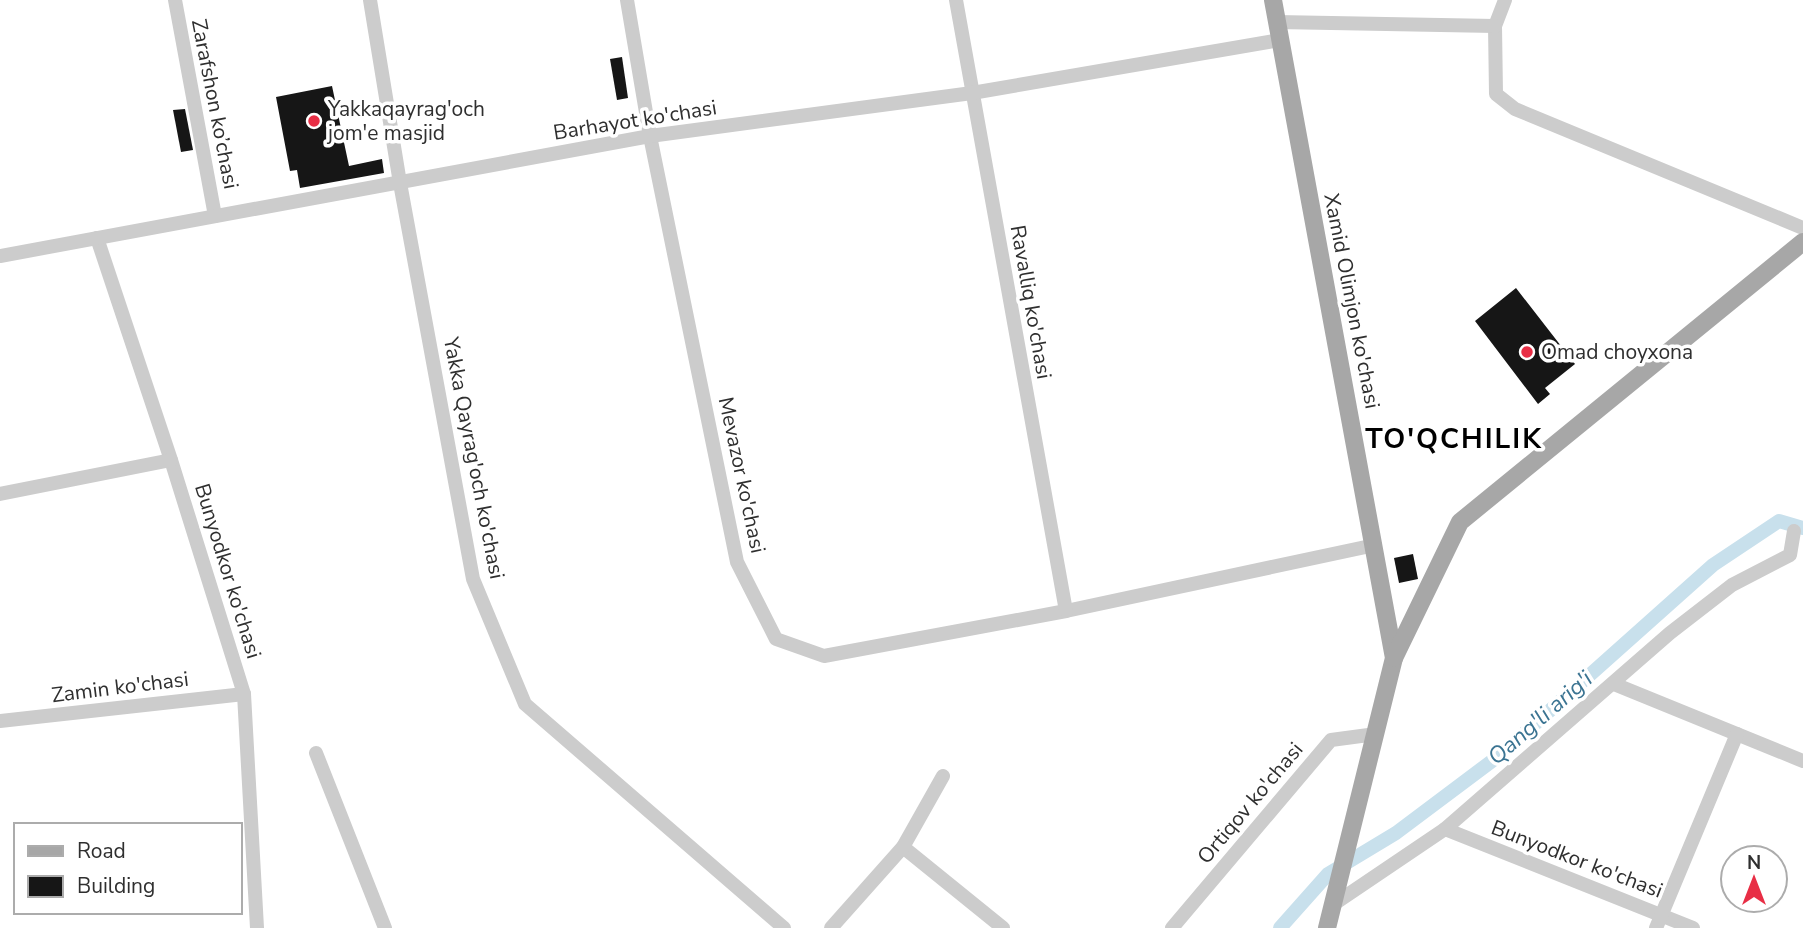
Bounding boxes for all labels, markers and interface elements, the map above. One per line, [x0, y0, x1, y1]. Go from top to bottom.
street label: Zarafshon ko’chasi [185, 17, 245, 191]
street label: Barhayot ko'chasi [551, 93, 719, 147]
place label: Yakkaqayrag'och jom'e masjid [326, 95, 485, 147]
marker: Yakkaqayrag'och jom'e masjid [306, 113, 322, 129]
street label: Xamid Olimjon ko'chasi [1317, 191, 1387, 411]
street label: Ravalliq ko'chasi [1004, 223, 1058, 381]
street label: Yakka Qayrag'och ko'chasi [437, 334, 511, 581]
place label: Omad choyxona [1541, 338, 1693, 366]
marker: Omad choyxona [1519, 344, 1535, 360]
street label: Mevazor ko'chasi [712, 394, 772, 556]
district label: TO'QCHILIK [1365, 420, 1543, 458]
street label: Bunyodkor ko'chasi [188, 480, 268, 662]
water label: Qang'li arig'i [1481, 663, 1599, 772]
street label: Zamin ko'chasi [50, 665, 190, 709]
street label: Ortiqov ko'chasi [1191, 736, 1309, 870]
street label: Bunyodkor ko'chasi [1487, 813, 1667, 905]
legend [14, 823, 242, 914]
text: Road [77, 837, 126, 865]
north arrow [1719, 844, 1789, 914]
text: N [1747, 850, 1761, 876]
text: Building [77, 872, 155, 900]

